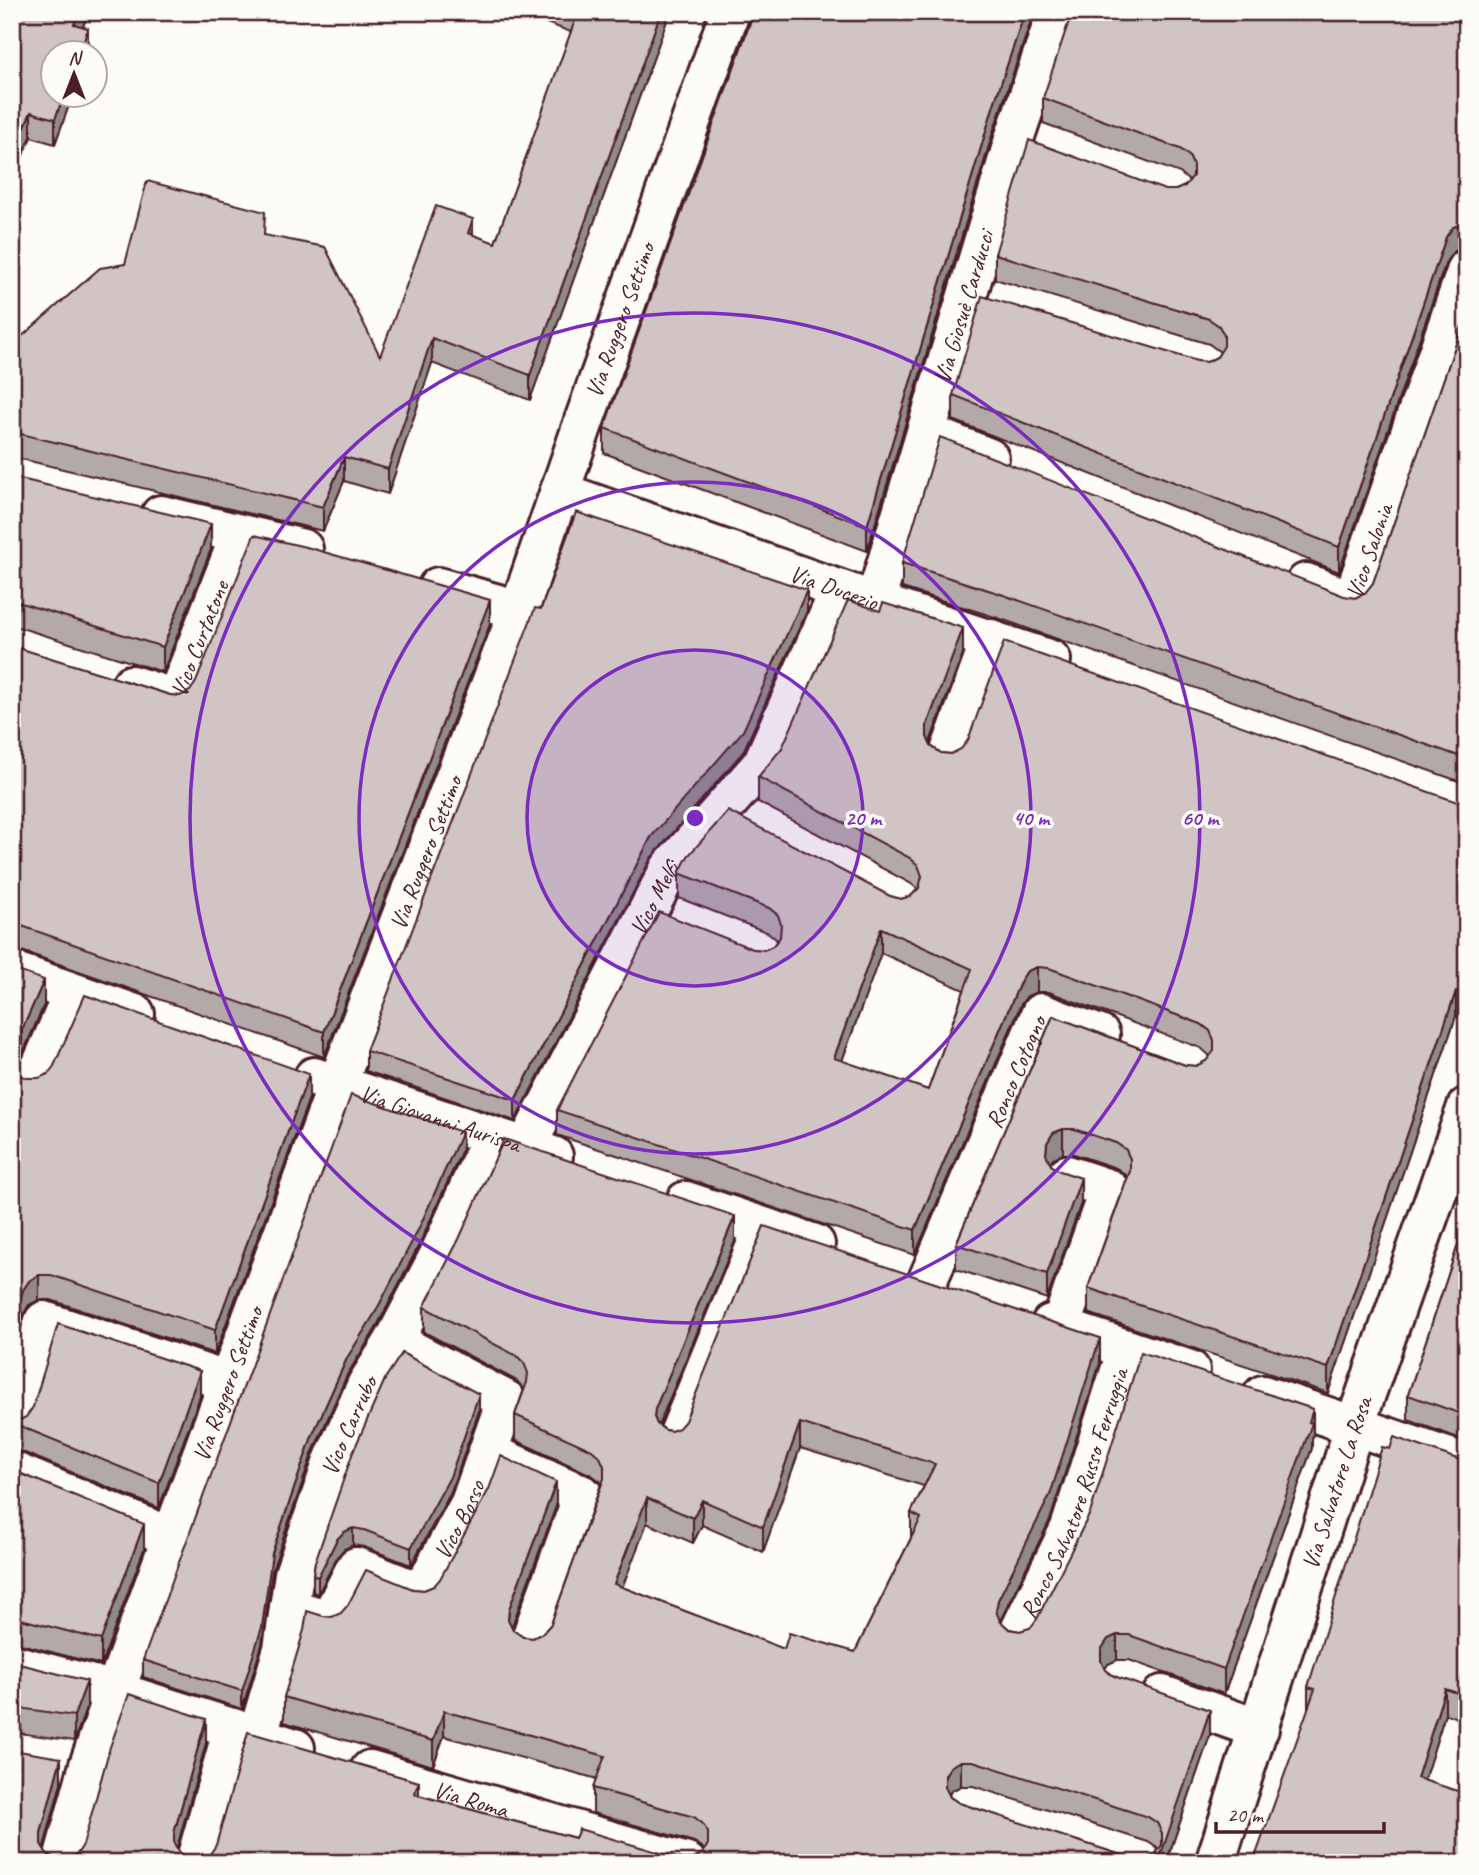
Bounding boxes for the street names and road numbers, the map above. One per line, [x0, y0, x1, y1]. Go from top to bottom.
street label: Via Giosuè Carducci [927, 224, 1002, 387]
street label: Via Ruggero Settimo [579, 236, 662, 402]
street label: Vico Salonia [1339, 498, 1400, 603]
street label: Via Ducezio [786, 558, 883, 617]
street label: Vico Curtatone [163, 574, 236, 701]
street label: Via Ruggero Settimo [383, 769, 470, 934]
street label: Vico Melfi [623, 852, 687, 940]
street label: Ronco Cotogno [979, 1009, 1054, 1133]
street label: Via Giovanni Aurispa [356, 1078, 526, 1160]
street label: Via Ruggero Settimo [186, 1300, 271, 1465]
street label: Ronco Salvatore Russo Ferruggia [1013, 1363, 1136, 1623]
street label: Vico Carrubo [314, 1368, 385, 1479]
street label: Via Salvatore La Rosa [1295, 1391, 1379, 1573]
street label: Vico Bosso [427, 1475, 492, 1565]
street label: Via Roma [430, 1774, 513, 1825]

